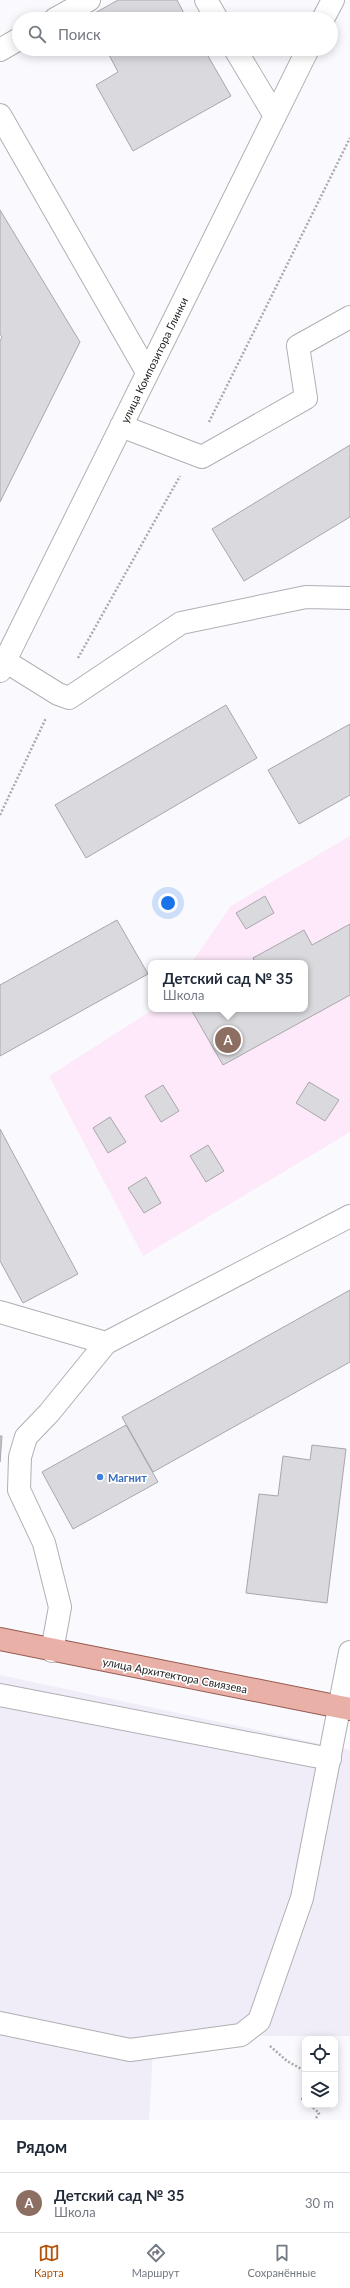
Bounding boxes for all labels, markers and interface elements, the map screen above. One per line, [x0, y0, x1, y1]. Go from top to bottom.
search box [12, 12, 338, 56]
icon: search [26, 23, 48, 45]
text: Поиск [58, 25, 101, 43]
street label: улица Композитора Глинки [118, 295, 190, 425]
your location [158, 893, 178, 913]
popup [148, 960, 308, 1012]
text: Детский сад № 35 [163, 969, 293, 987]
text: Школа [163, 987, 204, 1003]
pin: A [215, 1025, 241, 1055]
place label: Магнит [108, 1471, 147, 1484]
marker: Магнит [95, 1472, 105, 1482]
street label: улица Архитектора Свиязева [102, 1655, 248, 1695]
map controls [302, 2036, 338, 2108]
button: locate [302, 2036, 338, 2072]
button: layers [302, 2072, 338, 2108]
text: Рядом [16, 2136, 67, 2157]
text: Детский сад № 35 [54, 2186, 184, 2204]
text: A [24, 2195, 34, 2211]
text: 30 m [305, 2195, 334, 2211]
text: Школа [54, 2204, 96, 2220]
tab: Карта [34, 2242, 64, 2279]
tab: Маршрут [132, 2242, 180, 2279]
tab: Сохранённые [248, 2242, 316, 2279]

